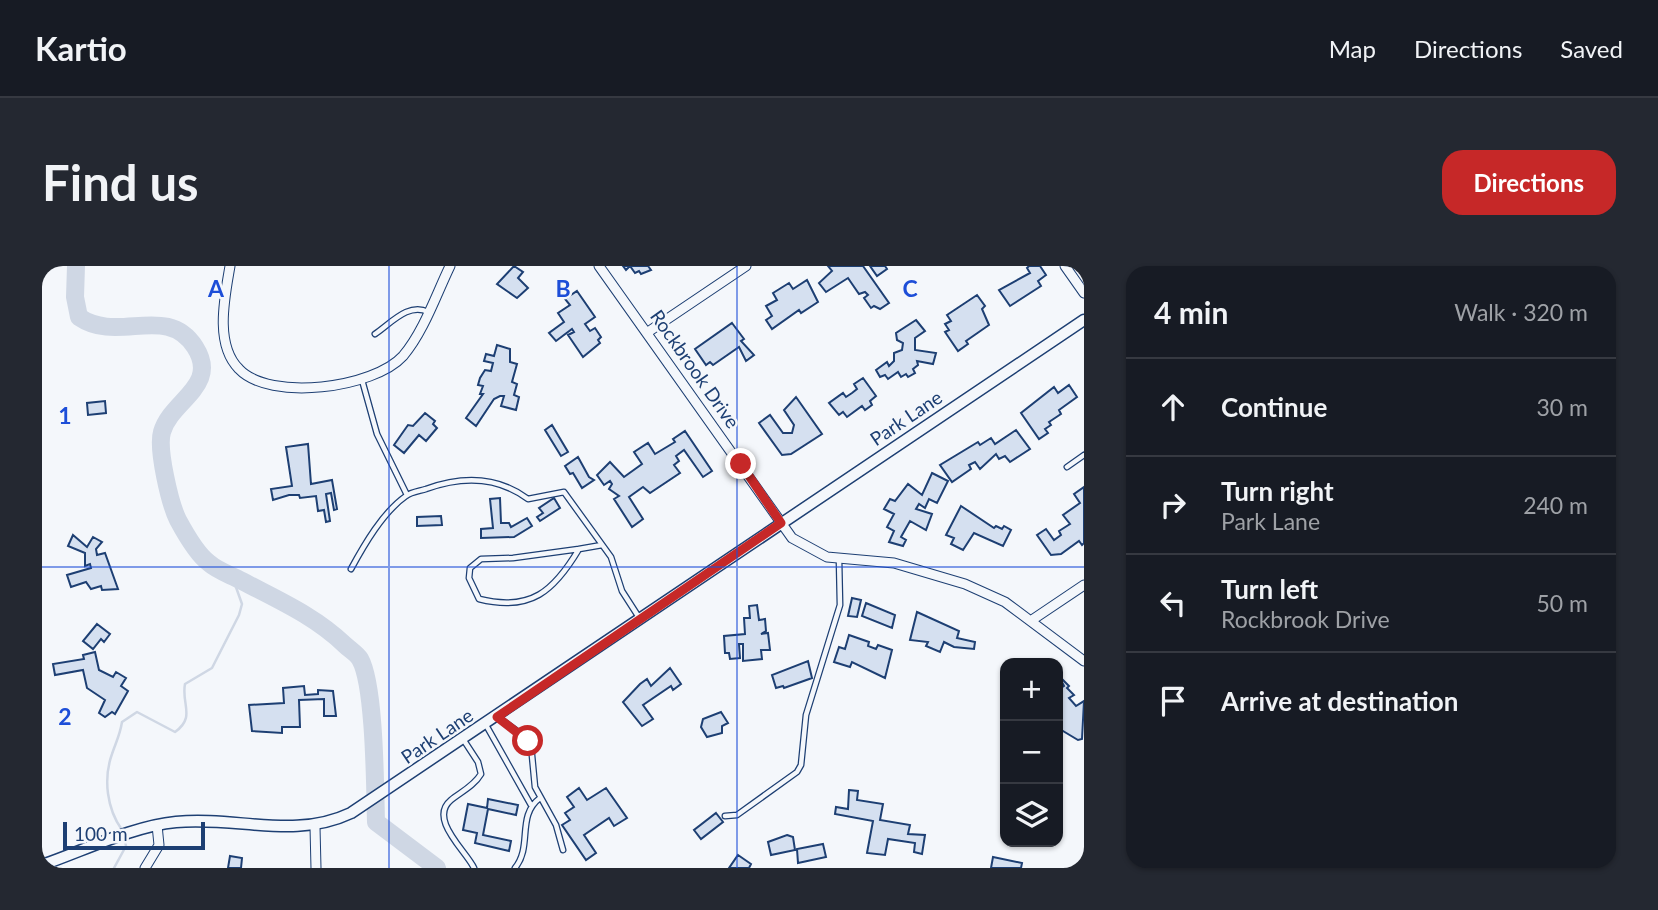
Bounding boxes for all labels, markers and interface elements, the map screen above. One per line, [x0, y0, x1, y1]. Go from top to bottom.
text: Kartio [35, 28, 127, 68]
text: Map [1329, 34, 1376, 63]
text: Directions [1414, 34, 1522, 63]
text: Saved [1560, 34, 1623, 63]
button: Directions [1442, 150, 1616, 215]
text: Find us [42, 153, 199, 211]
text: A [207, 274, 225, 302]
text: B [555, 274, 571, 302]
text: C [902, 274, 918, 302]
text: 4 min [1154, 294, 1228, 330]
text: Walk · 320 m [1454, 298, 1588, 326]
street label: Rockbrook Drive [646, 305, 745, 432]
street label: Park Lane [865, 385, 946, 450]
icon: ahead [1154, 388, 1192, 426]
text: Continue [1221, 391, 1327, 423]
text: 30 m [1537, 393, 1588, 421]
text: 1 [58, 401, 72, 429]
route end [725, 448, 756, 479]
text: Turn right [1221, 475, 1334, 507]
icon: right [1154, 486, 1192, 524]
text: 240 m [1523, 491, 1588, 519]
text: Park Lane [1221, 507, 1320, 535]
text: Turn left [1221, 573, 1318, 605]
icon: left [1154, 584, 1192, 622]
text: 50 m [1537, 589, 1588, 617]
text: Rockbrook Drive [1221, 605, 1390, 633]
map controls [1000, 658, 1063, 847]
button: + [1000, 658, 1063, 721]
icon: arrive [1154, 682, 1192, 720]
text: Arrive at destination [1221, 685, 1458, 717]
text: 2 [58, 702, 72, 730]
street label: Park Lane [396, 703, 477, 768]
button: − [1000, 721, 1063, 784]
route start [512, 725, 543, 756]
button: layers [1000, 784, 1063, 847]
scale bar [63, 819, 205, 851]
text: 100 m [74, 822, 128, 845]

